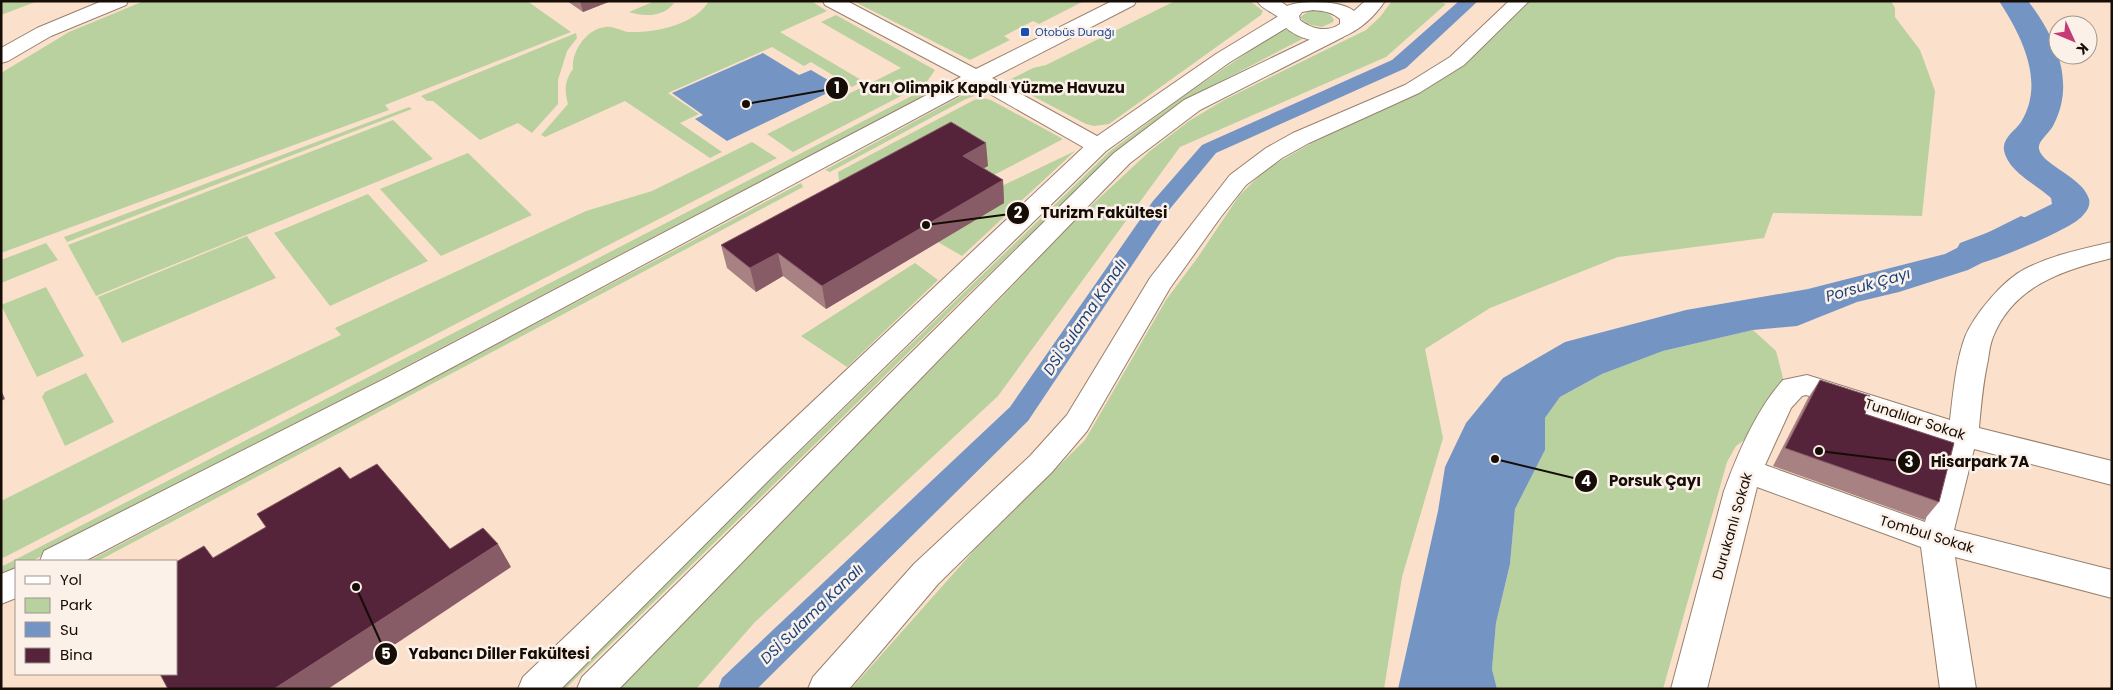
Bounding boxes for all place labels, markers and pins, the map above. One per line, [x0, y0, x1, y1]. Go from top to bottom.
place label: Otobüs Durağı [1035, 24, 1114, 40]
marker: Otobüs Durağı [1019, 26, 1031, 38]
callout: Yarı Olimpik Kapalı Yüzme Havuzu [824, 73, 1135, 103]
callout: Turizm Fakültesi [1006, 198, 1178, 228]
callout: Hisarpark 7A [1896, 447, 2040, 477]
callout: Porsuk Çayı [1574, 466, 1711, 496]
callout: Yabancı Diller Fakültesi [374, 639, 600, 669]

